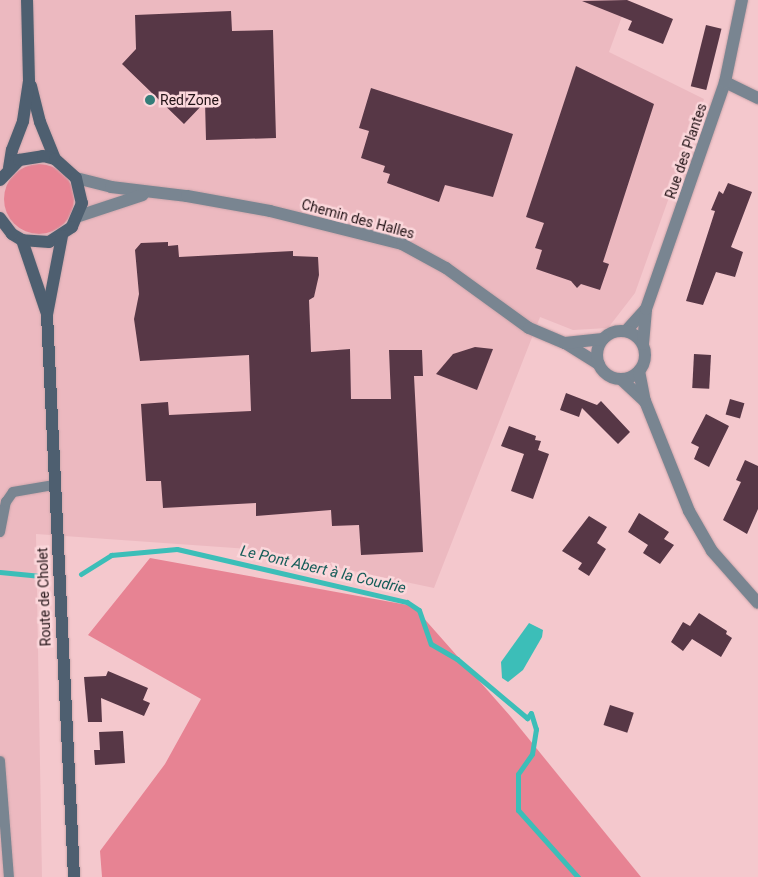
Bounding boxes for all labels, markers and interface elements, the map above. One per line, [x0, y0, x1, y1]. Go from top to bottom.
place label: Red Zone [160, 92, 219, 108]
marker: Red Zone [144, 94, 156, 106]
street label: Rue des Plantes [662, 101, 710, 201]
street label: Chemin des Halles [300, 196, 416, 242]
water label: Le Pont Abert à la Coudrie [239, 542, 407, 598]
street label: Route de Cholet [34, 547, 54, 647]

